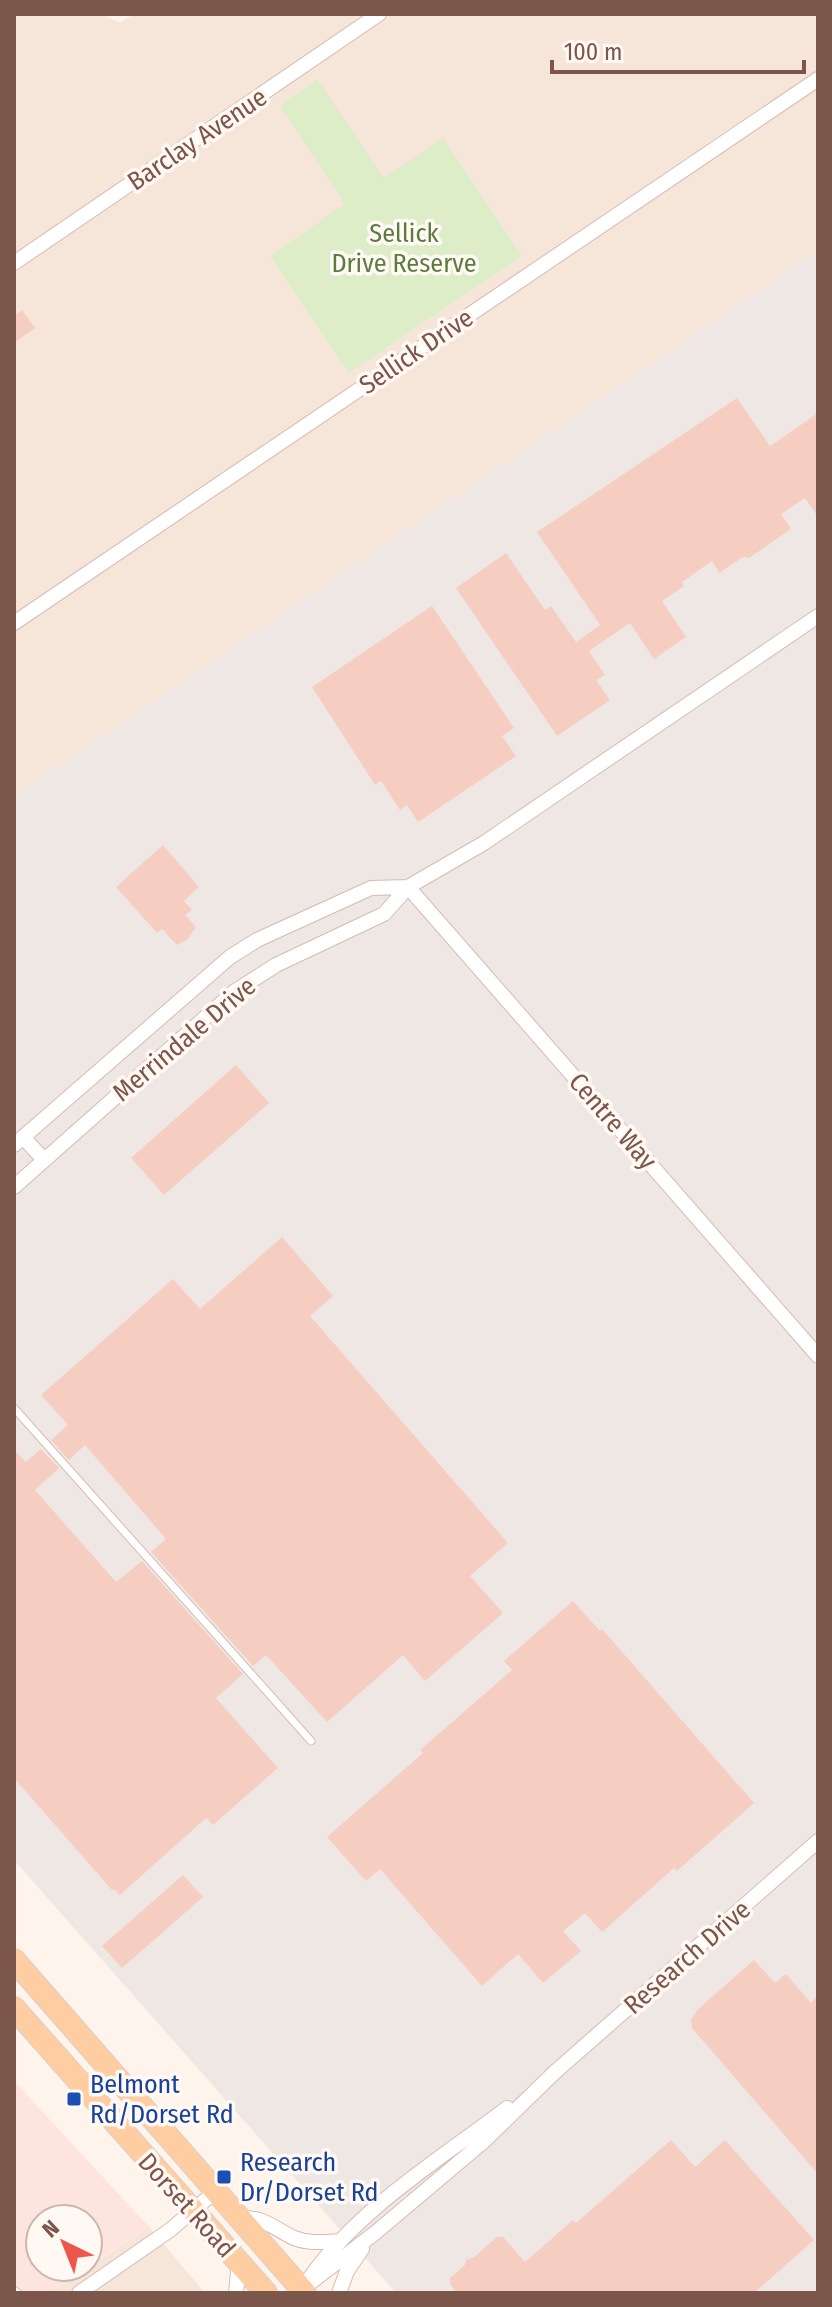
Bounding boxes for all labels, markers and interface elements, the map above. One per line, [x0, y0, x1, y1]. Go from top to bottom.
scale bar [552, 24, 804, 74]
text: 100 m [564, 38, 622, 66]
street label: Barclay Avenue [122, 81, 273, 197]
park label: Sellick Drive Reserve [331, 218, 477, 279]
street label: Sellick Drive [354, 302, 479, 401]
street label: Merrindale Drive [107, 971, 262, 1108]
street label: Centre Way [562, 1067, 663, 1176]
street label: Research Drive [618, 1894, 757, 2021]
place label: Belmont Rd/Dorset Rd [90, 2069, 234, 2130]
marker: Belmont Rd/Dorset Rd [65, 2090, 83, 2108]
street label: Dorset Road [132, 2147, 242, 2264]
place label: Research Dr/Dorset Rd [240, 2147, 379, 2208]
marker: Research Dr/Dorset Rd [215, 2168, 233, 2186]
north arrow [24, 2203, 104, 2283]
text: N [37, 2214, 65, 2243]

